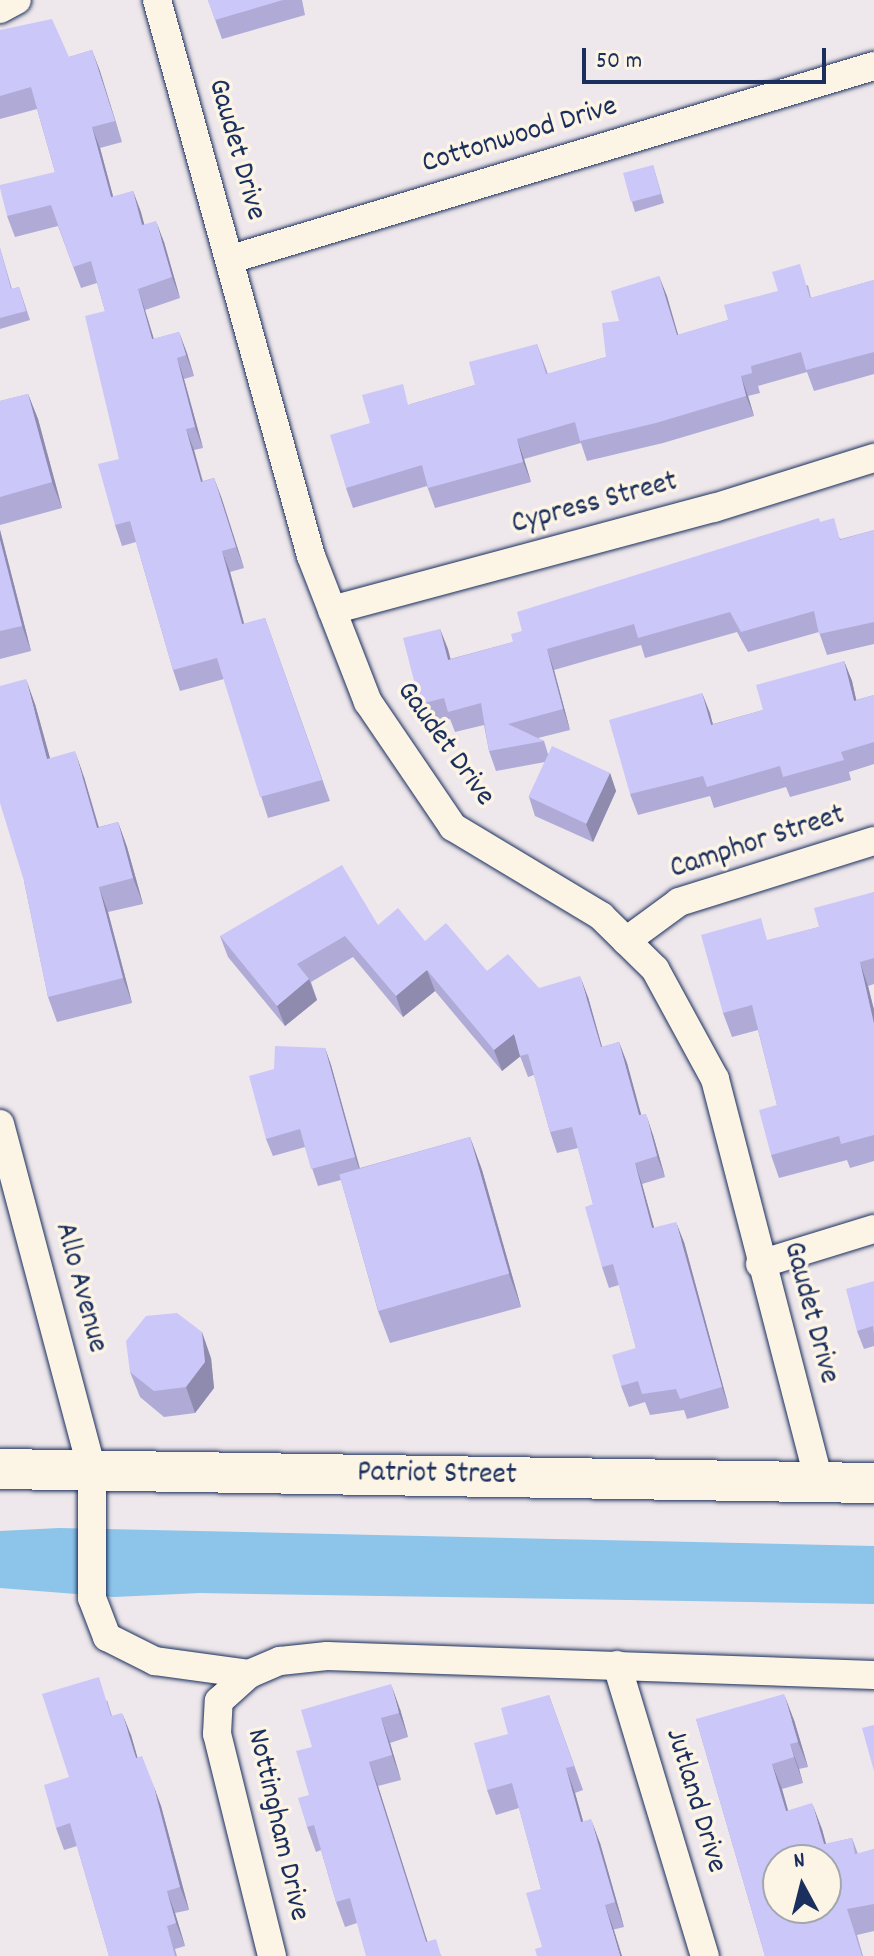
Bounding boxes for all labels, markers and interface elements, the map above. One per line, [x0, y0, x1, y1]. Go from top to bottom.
scale bar [586, 32, 830, 82]
text: 50 m [596, 45, 642, 79]
street label: Gaudet Drive [198, 75, 272, 225]
street label: Cottonwood Drive [418, 90, 622, 184]
street label: Cypress Street [508, 466, 682, 544]
street label: Gaudet Drive [387, 676, 501, 814]
street label: Camphor Street [666, 799, 850, 889]
street label: Allo Avenue [44, 1219, 114, 1357]
street label: Gaudet Drive [773, 1238, 845, 1388]
street label: Patriot Street [357, 1457, 517, 1495]
street label: Jutland Drive [655, 1725, 733, 1877]
street label: Nottingham Drive [236, 1726, 316, 1924]
north arrow [762, 1844, 842, 1924]
text: N [792, 1846, 807, 1878]

